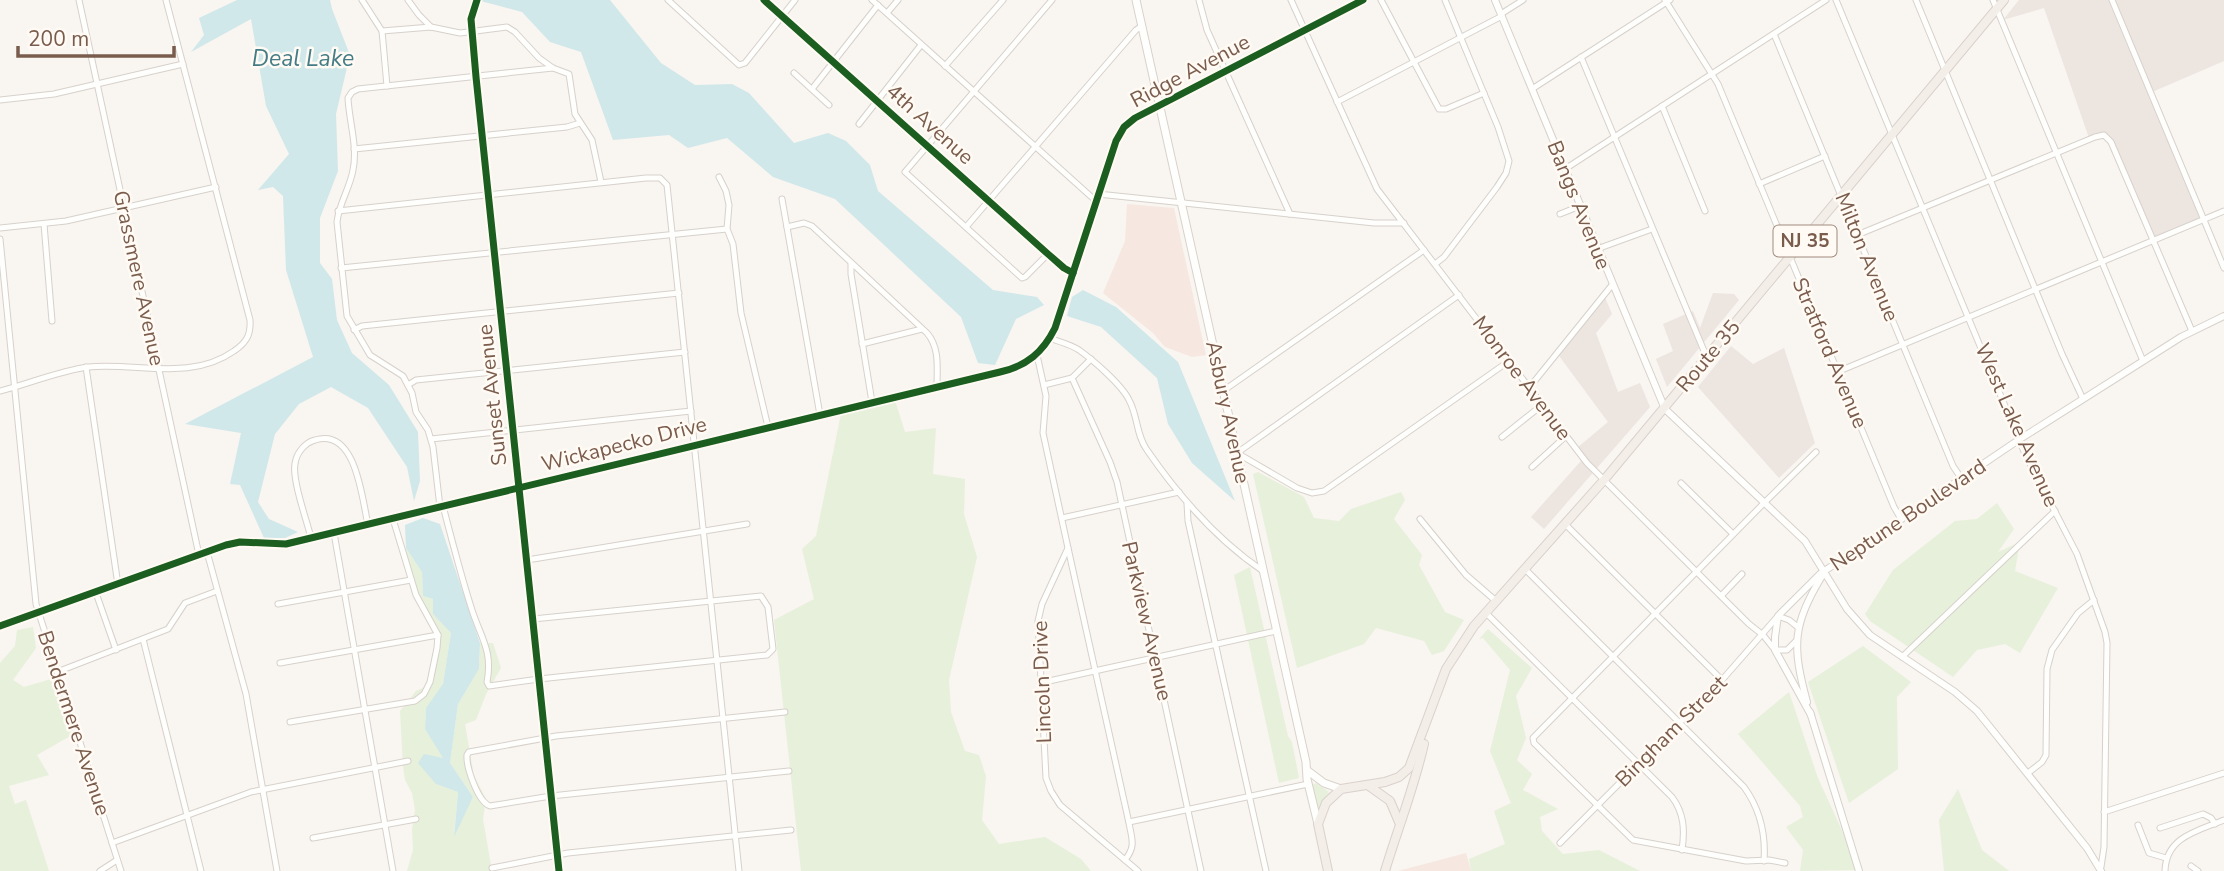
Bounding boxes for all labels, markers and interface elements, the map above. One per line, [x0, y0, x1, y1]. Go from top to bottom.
scale bar [18, 14, 173, 58]
text: 200 m [28, 25, 89, 53]
street label: Ridge Avenue [1125, 28, 1255, 114]
water label: Deal Lake [252, 43, 354, 74]
street label: 4th Avenue [880, 77, 980, 171]
street label: Bangs Avenue [1540, 136, 1618, 274]
street label: Grassmere Avenue [107, 188, 171, 368]
street label: Milton Avenue [1828, 188, 1906, 326]
road number: NJ 35 [1773, 226, 1836, 256]
street label: Stratford Avenue [1786, 273, 1874, 433]
street label: Monroe Avenue [1466, 310, 1578, 446]
street label: Route 35 [1670, 314, 1746, 398]
street label: Sunset Avenue [471, 323, 513, 467]
street label: Asbury Avenue [1199, 338, 1257, 486]
street label: West Lake Avenue [1968, 339, 2066, 511]
street label: Wickapecko Drive [538, 410, 710, 478]
street label: Neptune Boulevard [1824, 452, 1992, 578]
street label: Parkview Avenue [1115, 539, 1179, 703]
street label: Lincoln Drive [1026, 620, 1058, 744]
street label: Bendermere Avenue [31, 627, 117, 819]
street label: Bingham Street [1609, 669, 1733, 793]

